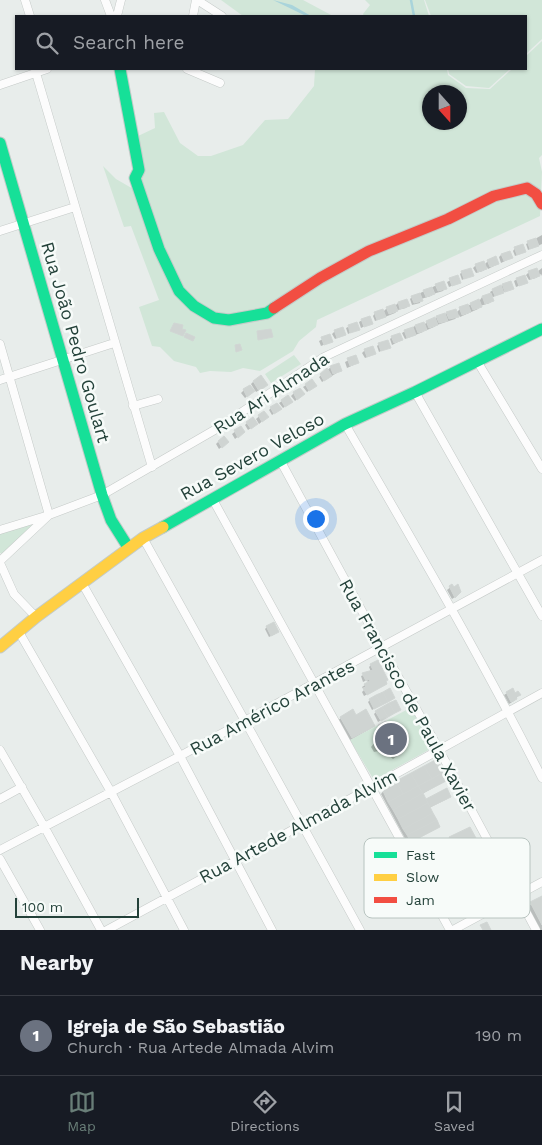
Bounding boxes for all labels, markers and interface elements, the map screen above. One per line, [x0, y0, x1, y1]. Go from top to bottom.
search box [15, 15, 527, 70]
icon: search [33, 29, 61, 57]
text: Search here [73, 31, 184, 54]
north arrow [422, 85, 467, 130]
street label: Rua João Pedro Goulart [37, 239, 115, 445]
street label: Rua Ari Almada [209, 348, 333, 438]
street label: Rua Severo Veloso [176, 408, 328, 504]
your location [303, 506, 329, 532]
street label: Rua Francisco de Paula Xavier [335, 575, 481, 815]
street label: Rua Américo Arantes [186, 655, 358, 759]
pin: 1 [375, 720, 407, 758]
street label: Rua Artede Almada Alvim [195, 765, 401, 887]
legend [364, 838, 530, 918]
text: Fast [406, 847, 435, 863]
text: Slow [406, 869, 439, 885]
text: Jam [406, 892, 435, 908]
scale bar [15, 895, 139, 918]
text: 100 m [22, 899, 63, 915]
text: Nearby [20, 950, 93, 975]
text: Igreja de São Sebastião [67, 1015, 285, 1038]
text: 1 [33, 1026, 39, 1045]
text: 190 m [475, 1026, 522, 1045]
text: Church · Rua Artede Almada Alvim [67, 1038, 334, 1057]
tab: Map [67, 1088, 96, 1134]
tab: Directions [230, 1088, 300, 1134]
tab: Saved [434, 1088, 475, 1134]

